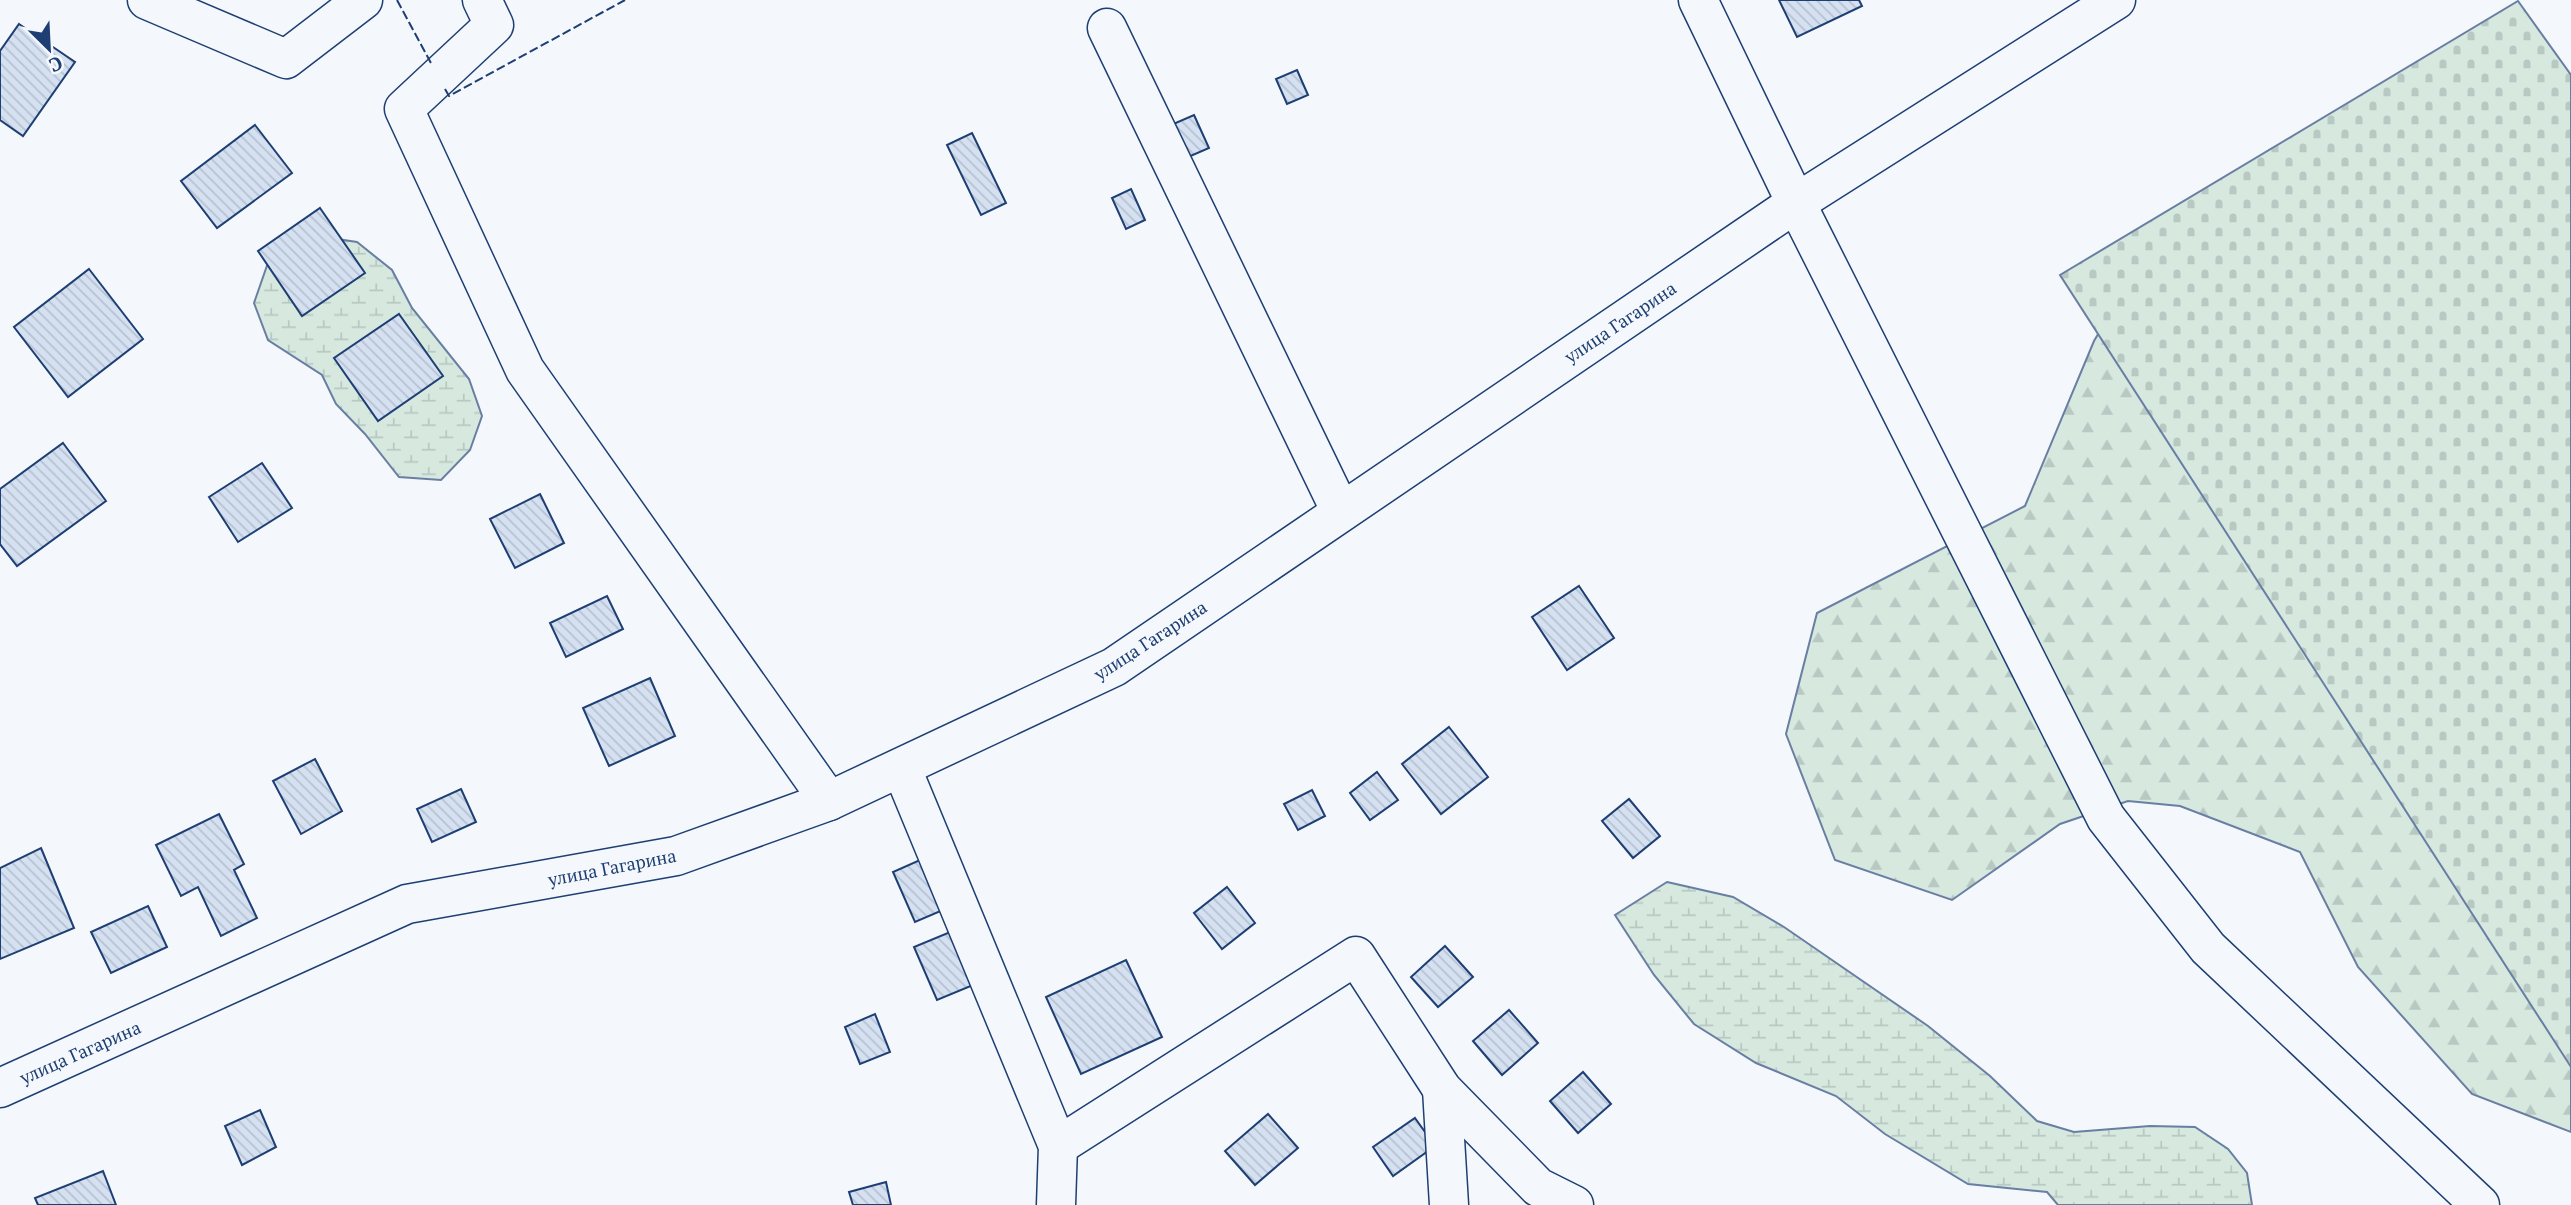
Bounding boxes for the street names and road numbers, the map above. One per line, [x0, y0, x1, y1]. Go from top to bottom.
street label: улица Гагарина [1559, 276, 1681, 369]
street label: улица Гагарина [1088, 595, 1211, 686]
street label: улица Гагарина [545, 843, 678, 891]
street label: улица Гагарина [15, 1015, 144, 1090]

